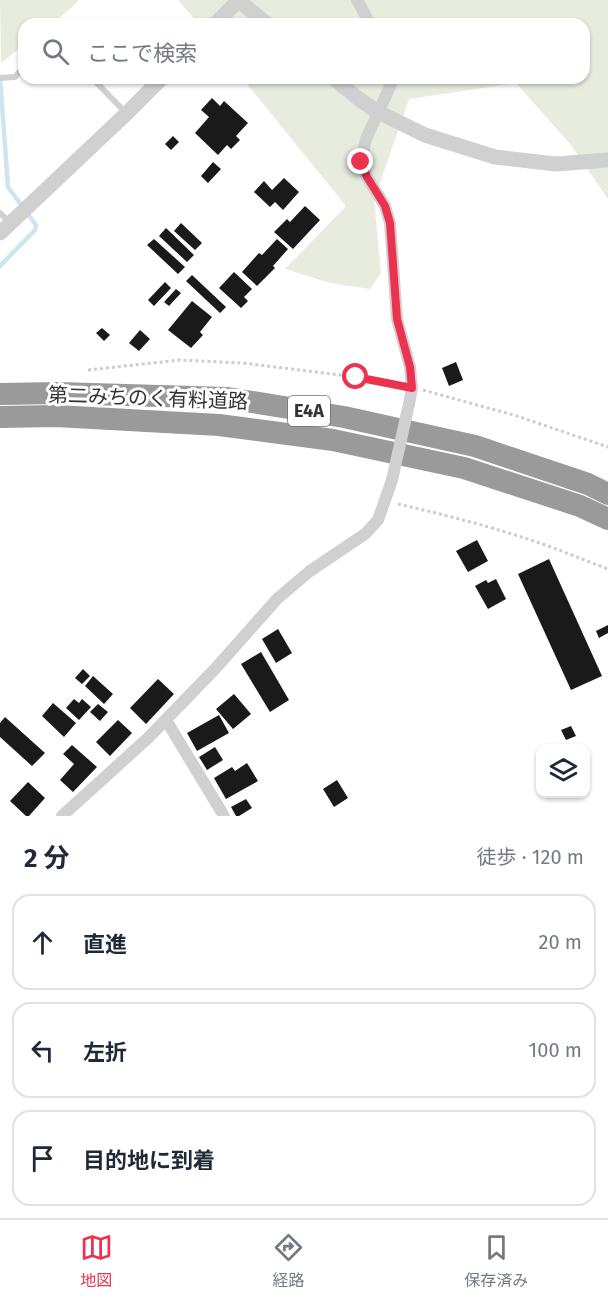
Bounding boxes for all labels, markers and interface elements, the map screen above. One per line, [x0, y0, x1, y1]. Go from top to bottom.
search box [18, 18, 590, 84]
icon: search [39, 35, 72, 68]
text: ここで検索 [87, 40, 197, 67]
route end [347, 148, 373, 174]
route start [342, 363, 368, 389]
street label: 第二みちのく有料道路 [48, 383, 248, 413]
road number: E4A [288, 396, 330, 426]
map controls [536, 744, 590, 798]
button: layers [536, 744, 590, 798]
text: 2 分 [24, 843, 70, 874]
text: 徒歩 · 120 m [476, 845, 584, 869]
icon: ahead [26, 926, 59, 959]
text: 20 m [539, 930, 582, 954]
text: 直進 [83, 931, 127, 958]
icon: left [26, 1034, 59, 1067]
text: 100 m [529, 1038, 582, 1062]
text: 左折 [83, 1039, 127, 1066]
icon: arrive [26, 1142, 59, 1175]
text: 目的地に到着 [83, 1147, 215, 1174]
tab: 地図 [80, 1231, 113, 1291]
tab: 経路 [272, 1231, 305, 1291]
tab: 保存済み [464, 1231, 528, 1291]

